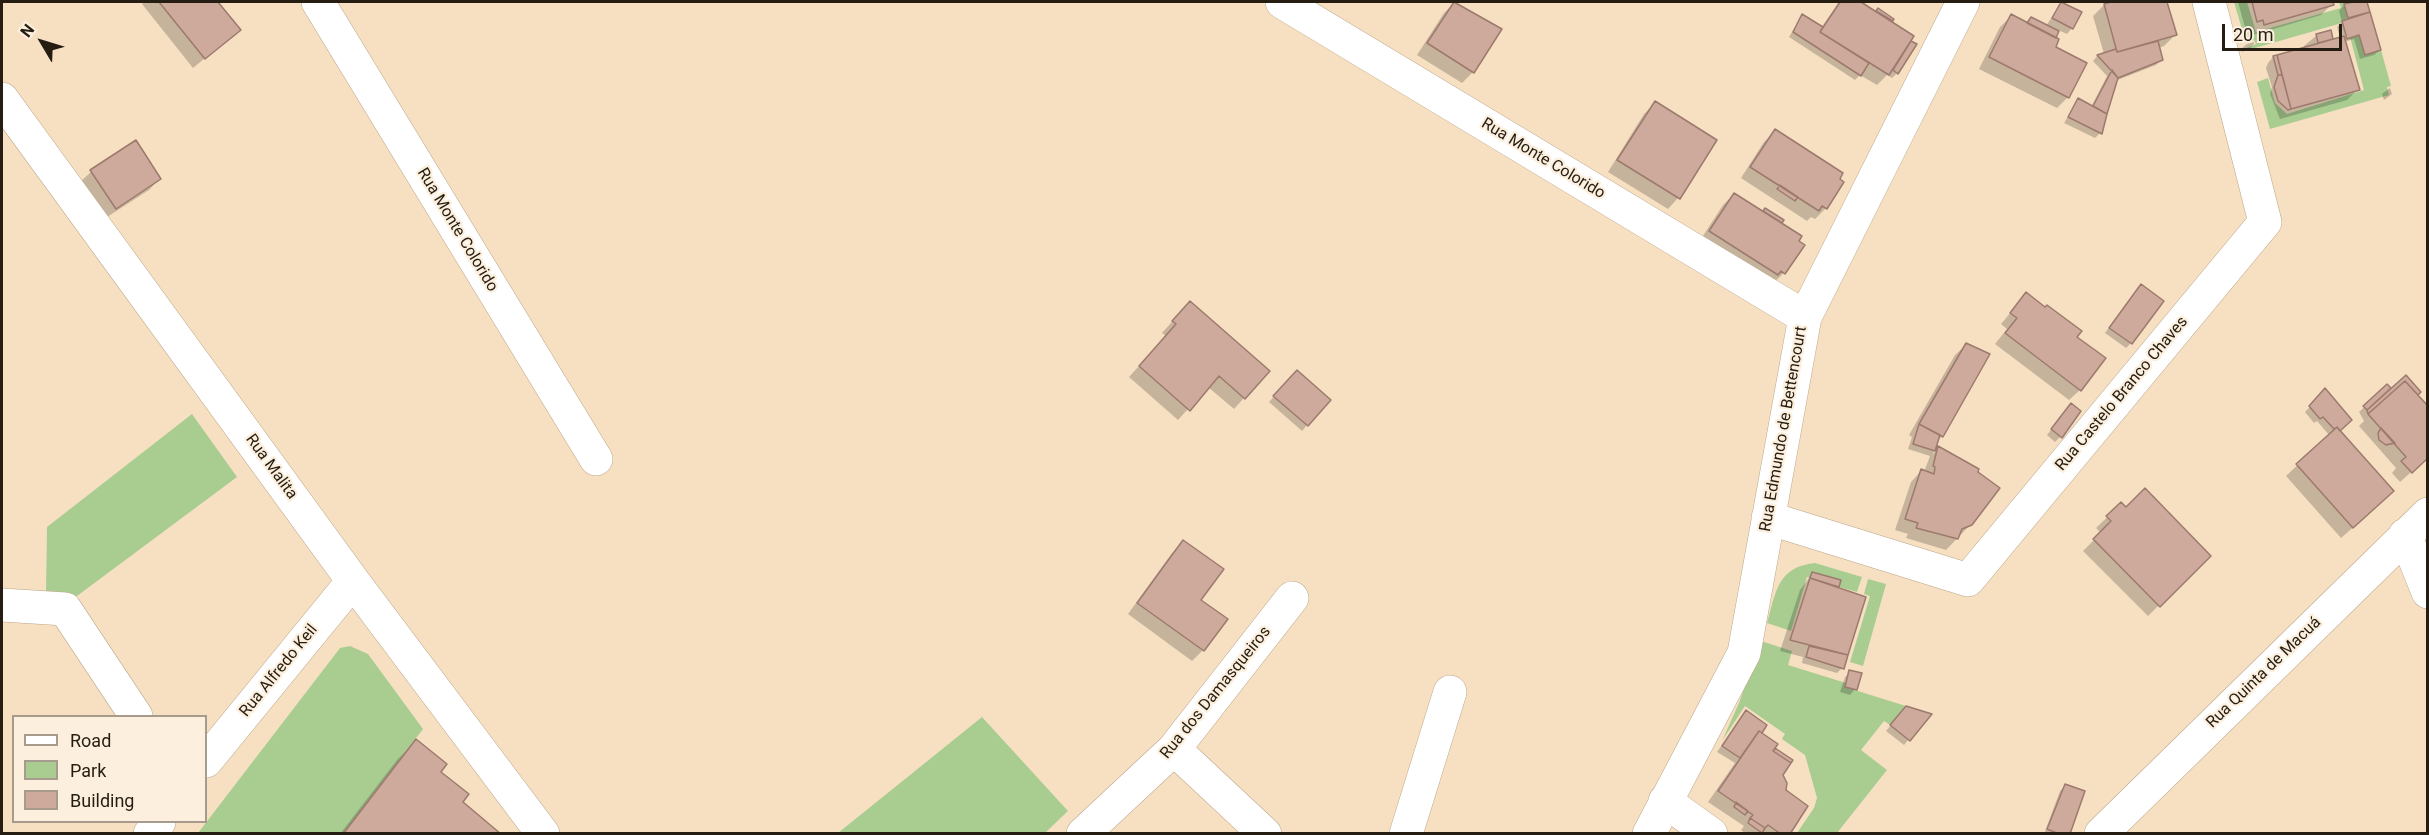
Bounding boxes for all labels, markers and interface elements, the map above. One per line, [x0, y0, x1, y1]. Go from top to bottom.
north arrow [12, 12, 72, 72]
scale bar [2225, 12, 2345, 50]
text: N [16, 20, 38, 41]
text: 20 m [2233, 24, 2273, 45]
street label: Rua Monte Colorido [1478, 114, 1608, 204]
street label: Rua Monte Colorido [412, 165, 502, 295]
street label: Rua Castelo Branco Chaves [2052, 313, 2192, 475]
street label: Rua Edmundo de Bettencourt [1756, 325, 1812, 533]
street label: Rua Malita [241, 431, 301, 503]
street label: Rua Quinta de Macuá [2203, 613, 2325, 733]
street label: Rua Alfredo Keil [236, 621, 322, 721]
street label: Rua dos Damasqueiros [1157, 623, 1275, 763]
legend [12, 715, 207, 823]
text: Road [70, 730, 111, 751]
text: Park [70, 760, 106, 781]
text: Building [70, 790, 134, 811]

